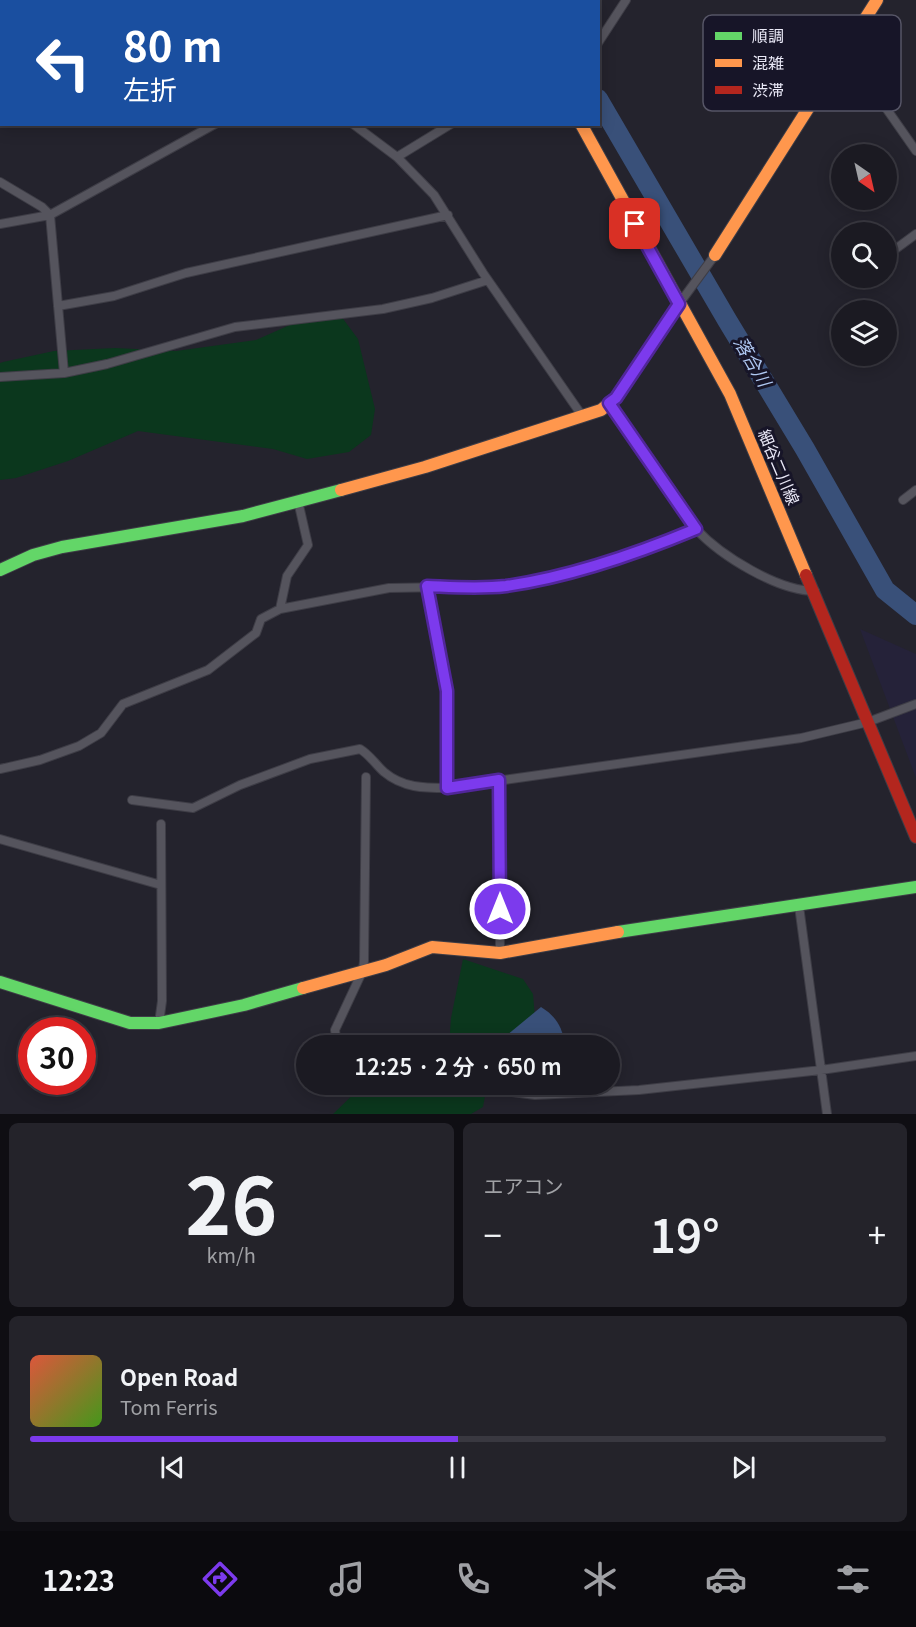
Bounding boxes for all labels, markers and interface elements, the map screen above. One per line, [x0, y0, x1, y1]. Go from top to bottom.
text: 80 m [123, 13, 223, 74]
legend [703, 15, 901, 111]
text: 順調 [752, 23, 784, 47]
icon: left [24, 24, 102, 102]
text: 混雑 [752, 50, 784, 74]
text: 左折 [123, 69, 177, 108]
text: 渋滞 [752, 77, 784, 101]
north arrow [831, 144, 897, 210]
map controls [831, 144, 897, 366]
pin [609, 198, 660, 249]
icon: arrive [618, 207, 651, 240]
button: search [831, 222, 897, 288]
button: layers [831, 300, 897, 366]
water label: 落合川 [729, 331, 779, 393]
street label: 細谷二川線 [753, 425, 807, 508]
position arrow [468, 877, 532, 941]
speed limit sign: 30 [18, 1017, 96, 1095]
text: 12:25 · 2 分 · 650 m [354, 1049, 562, 1081]
text: 26 [185, 1145, 277, 1257]
text: エアコン [484, 1171, 564, 1200]
text: 19° [650, 1201, 720, 1266]
text: − [484, 1210, 502, 1258]
text: + [868, 1210, 886, 1258]
text: km/h [206, 1240, 256, 1269]
text: Open Road [120, 1360, 238, 1392]
text: Tom Ferris [120, 1392, 218, 1421]
icon: previous [156, 1451, 189, 1484]
icon: pause [441, 1451, 474, 1484]
icon: next [727, 1451, 760, 1484]
icon: directions [199, 1558, 241, 1600]
icon: music [326, 1558, 368, 1600]
icon: phone [452, 1558, 494, 1600]
icon: climate [579, 1558, 621, 1600]
icon: car [705, 1558, 747, 1600]
icon: filters [832, 1558, 874, 1600]
text: 12:23 [42, 1560, 115, 1599]

